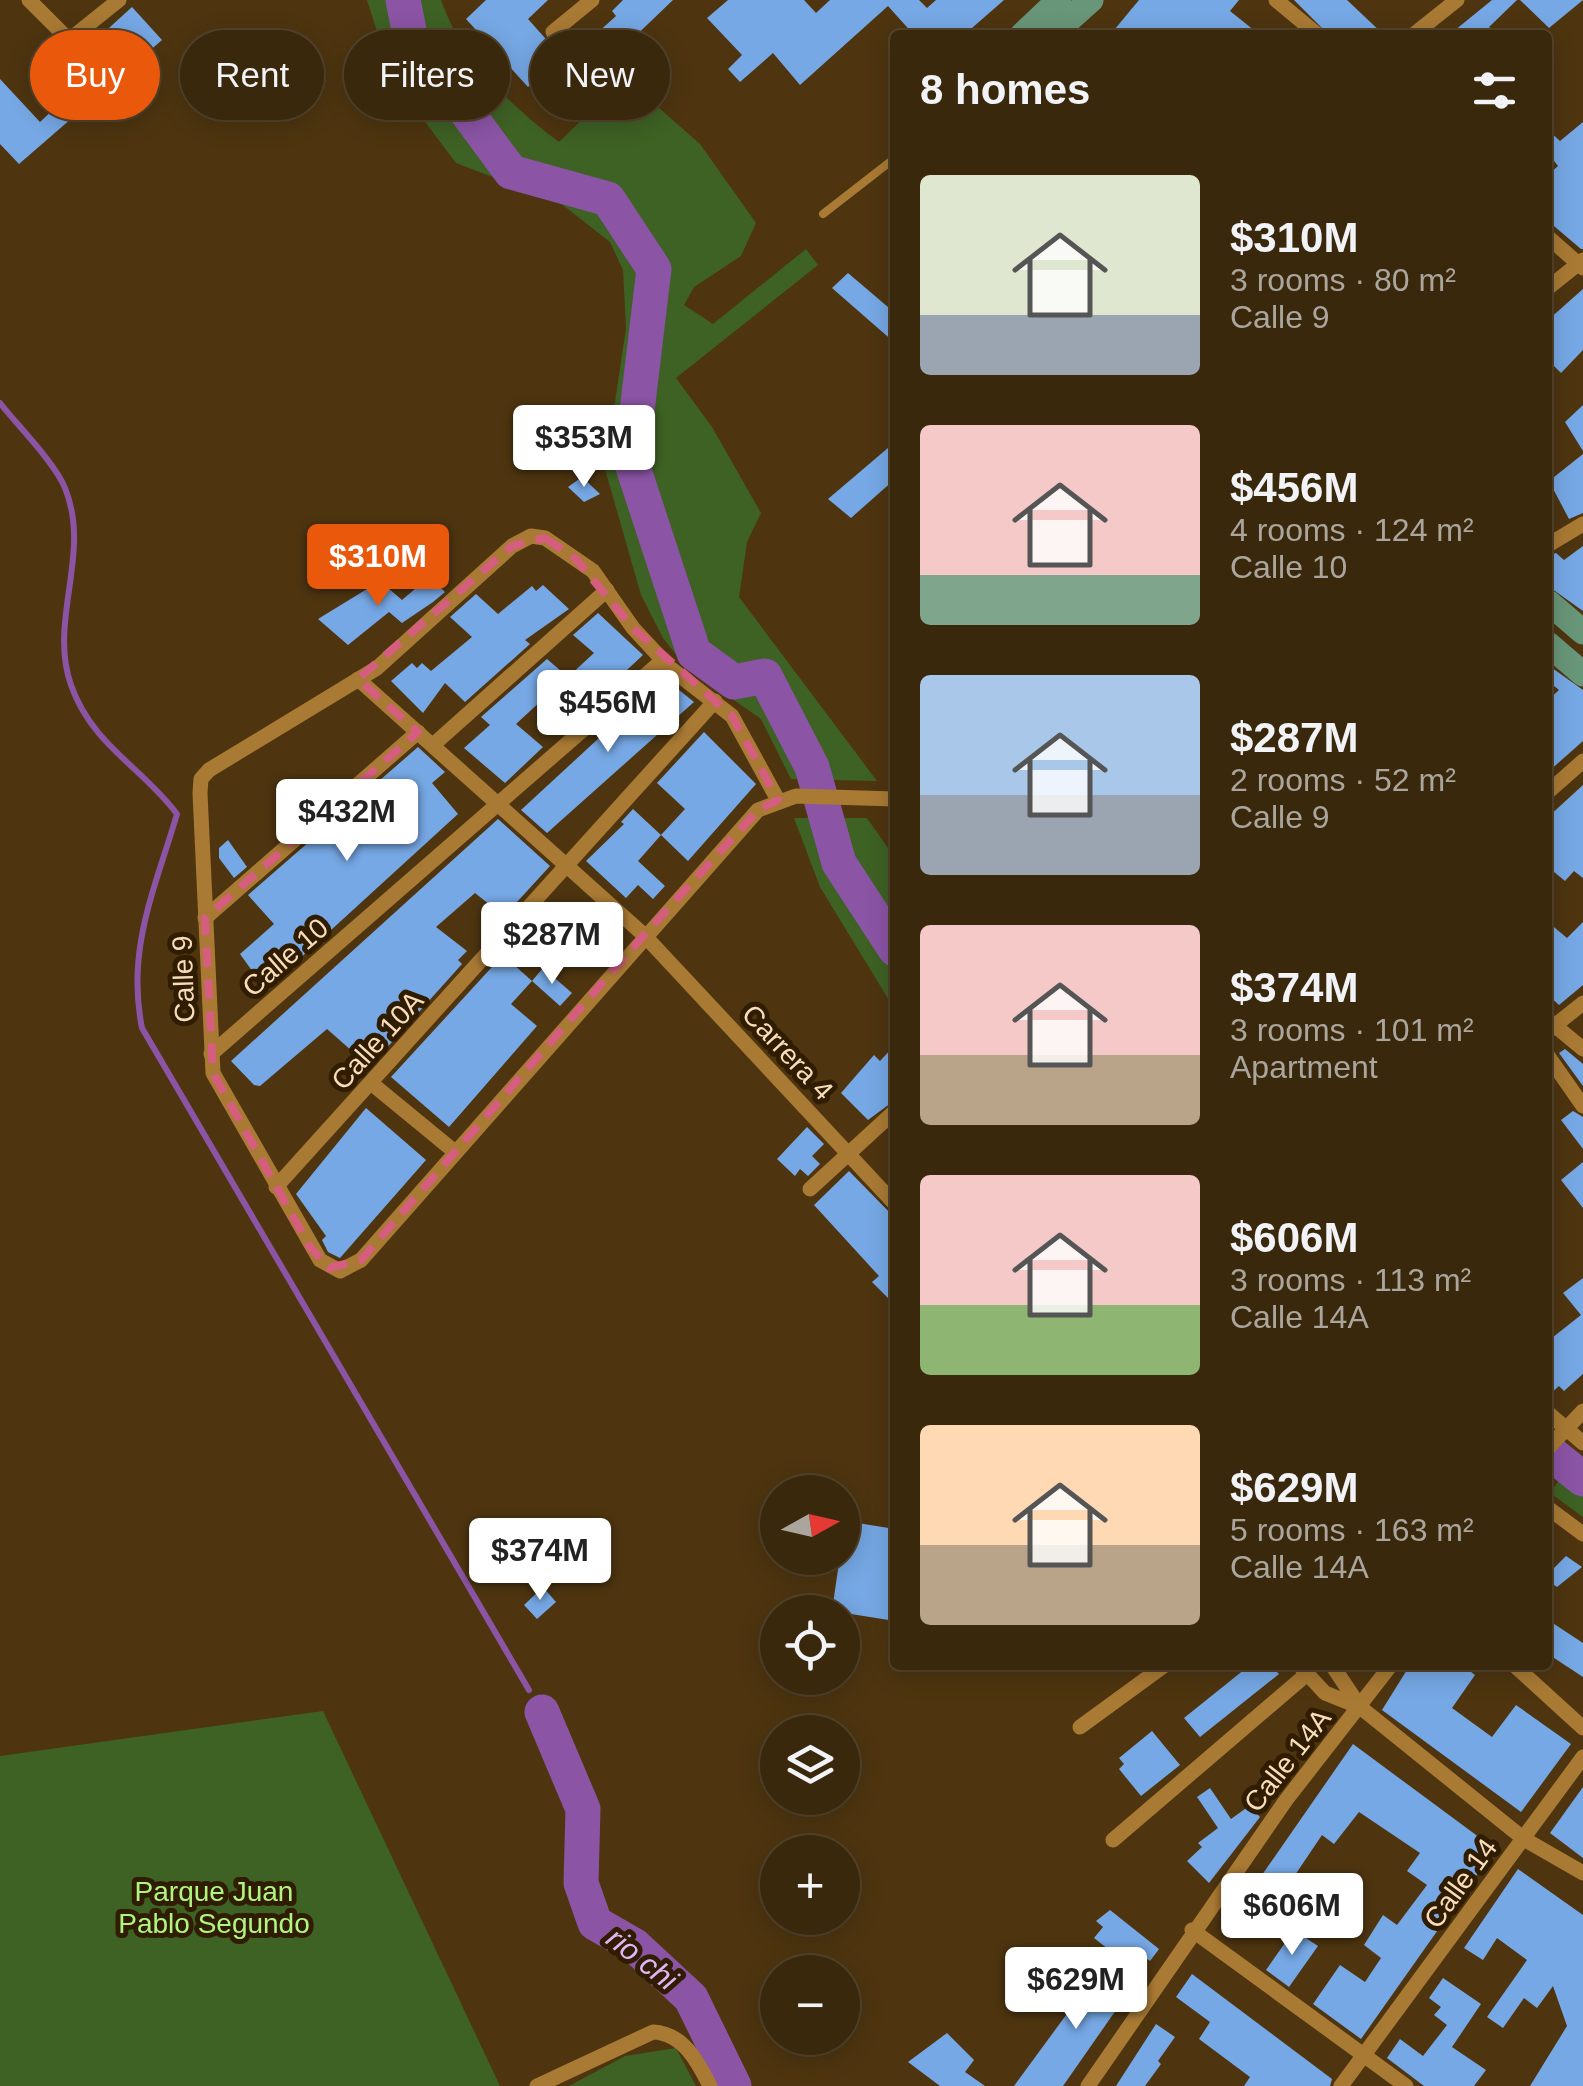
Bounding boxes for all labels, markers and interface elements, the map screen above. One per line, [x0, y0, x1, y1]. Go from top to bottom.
chip: Buy [30, 30, 160, 120]
chip: Rent [180, 30, 324, 120]
chip: Filters [344, 30, 510, 120]
chip: New [530, 30, 670, 120]
icon: filters [1467, 63, 1522, 118]
text: 8 homes [920, 66, 1090, 113]
text: $310M [1230, 214, 1358, 261]
icon: home [1000, 215, 1120, 335]
text: 3 rooms · 80 m² [1230, 262, 1456, 298]
text: Calle 9 [1230, 299, 1330, 335]
pin: $353M [514, 405, 654, 490]
text: $353M [535, 419, 633, 455]
text: $456M [1230, 464, 1358, 511]
icon: home [1000, 465, 1120, 585]
text: 4 rooms · 124 m² [1230, 512, 1474, 548]
pin: $310M [308, 524, 448, 609]
text: $310M [329, 538, 427, 574]
text: Calle 10 [1230, 549, 1347, 585]
pin: $456M [538, 670, 678, 755]
text: $456M [559, 684, 657, 720]
text: $287M [1230, 714, 1358, 761]
icon: home [1000, 715, 1120, 835]
text: 2 rooms · 52 m² [1230, 762, 1456, 798]
pin: $432M [277, 779, 417, 864]
text: $432M [298, 793, 396, 829]
text: Calle 9 [1230, 799, 1330, 835]
pin: $287M [482, 902, 622, 987]
street label: Calle 10 [236, 912, 334, 1003]
text: $287M [503, 916, 601, 952]
street label: Calle 9 [166, 935, 201, 1023]
text: $374M [1230, 964, 1358, 1011]
icon: home [1000, 965, 1120, 1085]
street label: Calle 10A [325, 985, 430, 1096]
street label: Carrera 4 [736, 999, 839, 1106]
text: 3 rooms · 101 m² [1230, 1012, 1474, 1048]
text: Apartment [1230, 1049, 1378, 1085]
text: $606M [1230, 1214, 1358, 1261]
icon: home [1000, 1215, 1120, 1335]
text: 3 rooms · 113 m² [1230, 1262, 1471, 1298]
text: Calle 14A [1230, 1299, 1369, 1335]
text: $629M [1230, 1464, 1358, 1511]
icon: home [1000, 1465, 1120, 1585]
north arrow [760, 1475, 860, 1575]
map controls [760, 1475, 860, 2055]
text: 5 rooms · 163 m² [1230, 1512, 1474, 1548]
pin: $374M [470, 1518, 610, 1603]
text: $374M [491, 1532, 589, 1568]
text: Calle 14A [1230, 1549, 1369, 1585]
button: locate [760, 1595, 860, 1695]
street label: Calle 14A [1238, 1703, 1337, 1818]
button: layers [760, 1715, 860, 1815]
street label: Calle 14 [1418, 1833, 1503, 1934]
button: + [760, 1835, 860, 1935]
pin: $606M [1222, 1873, 1362, 1958]
park label: Parque Juan Pablo Segundo [118, 1876, 310, 1939]
text: $606M [1243, 1887, 1341, 1923]
water label: rio chi [601, 1921, 685, 1997]
pin: $629M [1006, 1947, 1146, 2032]
button: − [760, 1955, 860, 2055]
text: $629M [1027, 1961, 1125, 1997]

